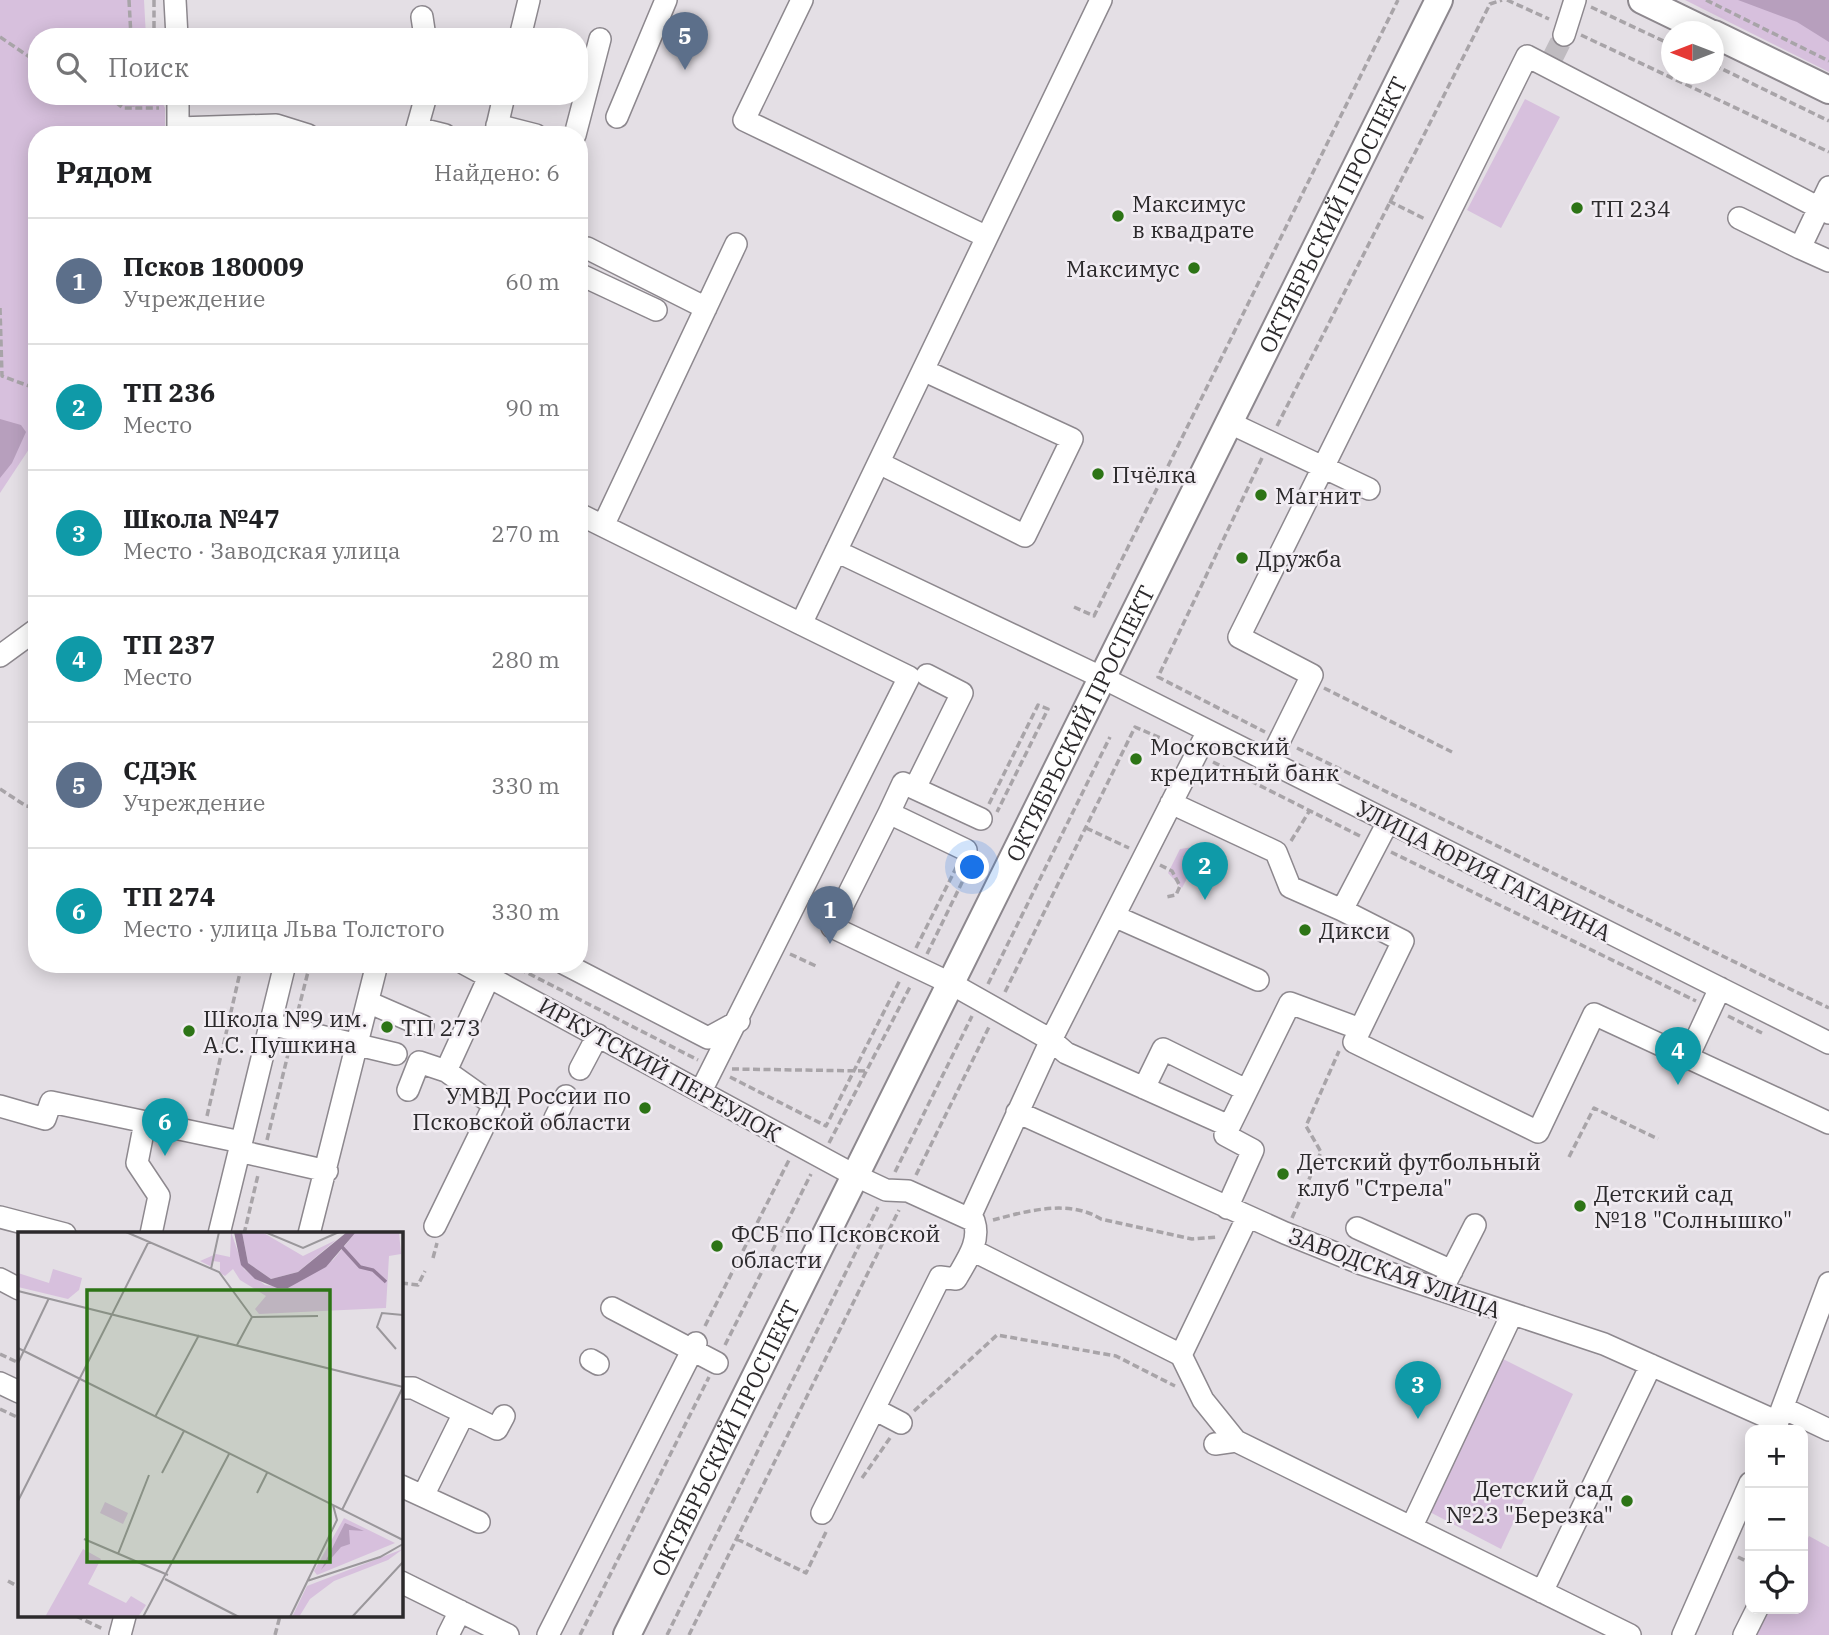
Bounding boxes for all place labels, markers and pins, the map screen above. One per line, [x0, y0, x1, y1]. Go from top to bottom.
pin: 5 [662, 12, 708, 70]
place label: Максимус в квадрате [1132, 188, 1254, 244]
place label: ТП 234 [1591, 193, 1671, 223]
marker: ТП 234 [1569, 200, 1585, 216]
marker: Максимус в квадрате [1110, 208, 1126, 224]
place label: Максимус [1066, 253, 1180, 283]
marker: Максимус [1186, 260, 1202, 276]
place label: Пчёлка [1112, 459, 1197, 489]
marker: Пчёлка [1090, 466, 1106, 482]
place label: Магнит [1275, 480, 1361, 510]
marker: Магнит [1253, 487, 1269, 503]
place label: Дружба [1256, 543, 1342, 573]
marker: Дружба [1234, 550, 1250, 566]
place label: Московский кредитный банк [1150, 731, 1340, 787]
marker: Московский кредитный банк [1128, 751, 1144, 767]
pin: 2 [1182, 842, 1228, 900]
pin: 1 [807, 886, 853, 944]
place label: Дикси [1319, 915, 1390, 945]
marker: Дикси [1297, 922, 1313, 938]
place label: Школа №9 им. А.С. Пушкина [203, 1003, 368, 1059]
place label: ТП 273 [401, 1012, 481, 1042]
marker: ТП 273 [379, 1019, 395, 1035]
marker: Школа №9 им. А.С. Пушкина [181, 1023, 197, 1039]
pin: 4 [1655, 1027, 1701, 1085]
place label: УМВД России по Псковской области [412, 1080, 631, 1136]
pin: 6 [142, 1098, 188, 1156]
marker: УМВД России по Псковской области [637, 1100, 653, 1116]
place label: Детский футбольный клуб "Стрела" [1297, 1146, 1541, 1202]
marker: Детский футбольный клуб "Стрела" [1275, 1166, 1291, 1182]
place label: Детский сад №18 "Солнышко" [1594, 1178, 1792, 1234]
marker: Детский сад №18 "Солнышко" [1572, 1198, 1588, 1214]
place label: ФСБ по Псковской области [731, 1218, 940, 1274]
marker: ФСБ по Псковской области [709, 1238, 725, 1254]
pin: 3 [1395, 1361, 1441, 1419]
place label: Детский сад №23 "Березка" [1446, 1473, 1613, 1529]
marker: Детский сад №23 "Березка" [1619, 1493, 1635, 1509]

